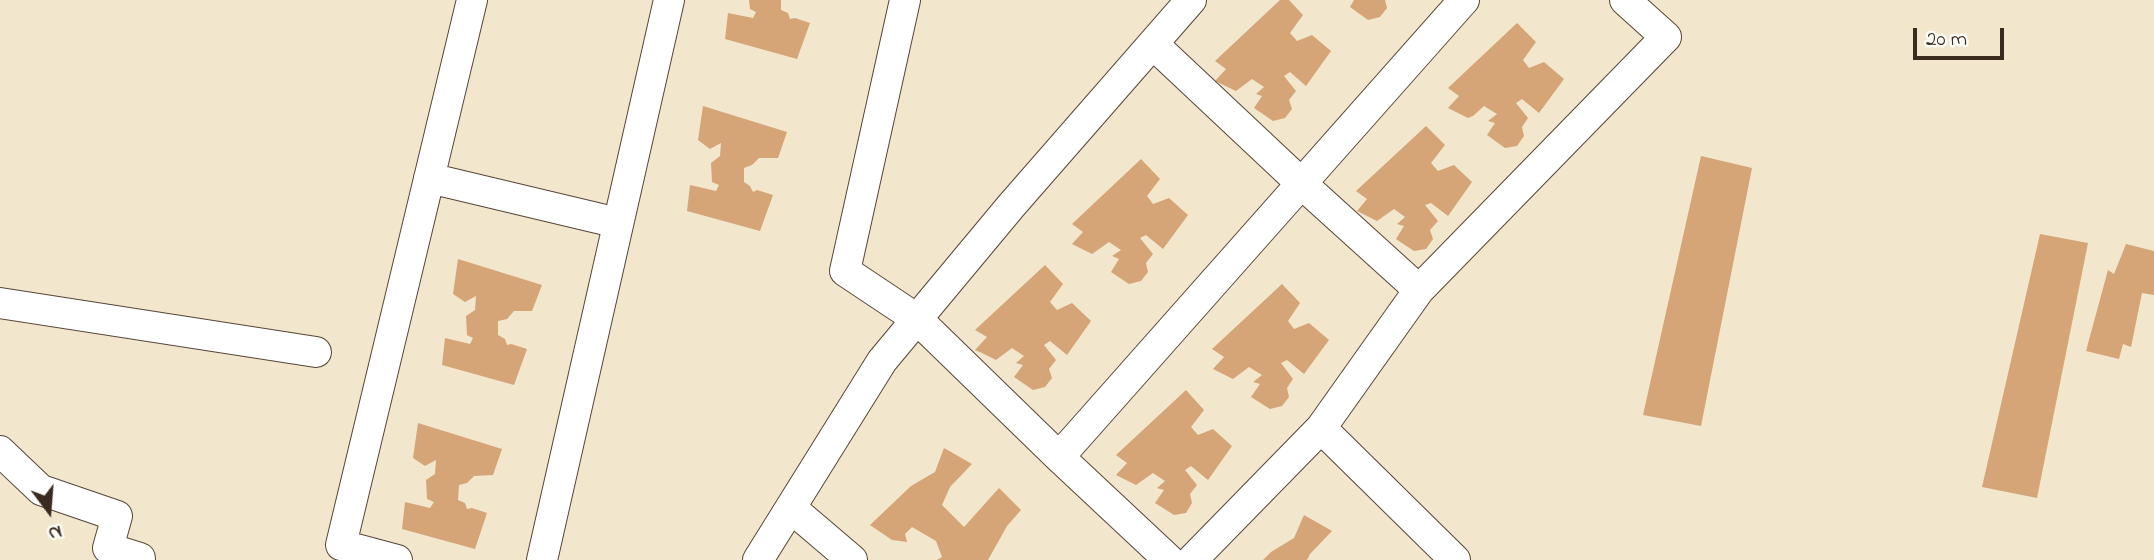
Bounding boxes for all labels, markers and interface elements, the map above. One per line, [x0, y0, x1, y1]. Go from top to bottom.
scale bar [1916, 14, 2007, 58]
text: 20 m [1926, 25, 1967, 55]
north arrow [14, 476, 84, 546]
text: N [45, 517, 65, 546]

